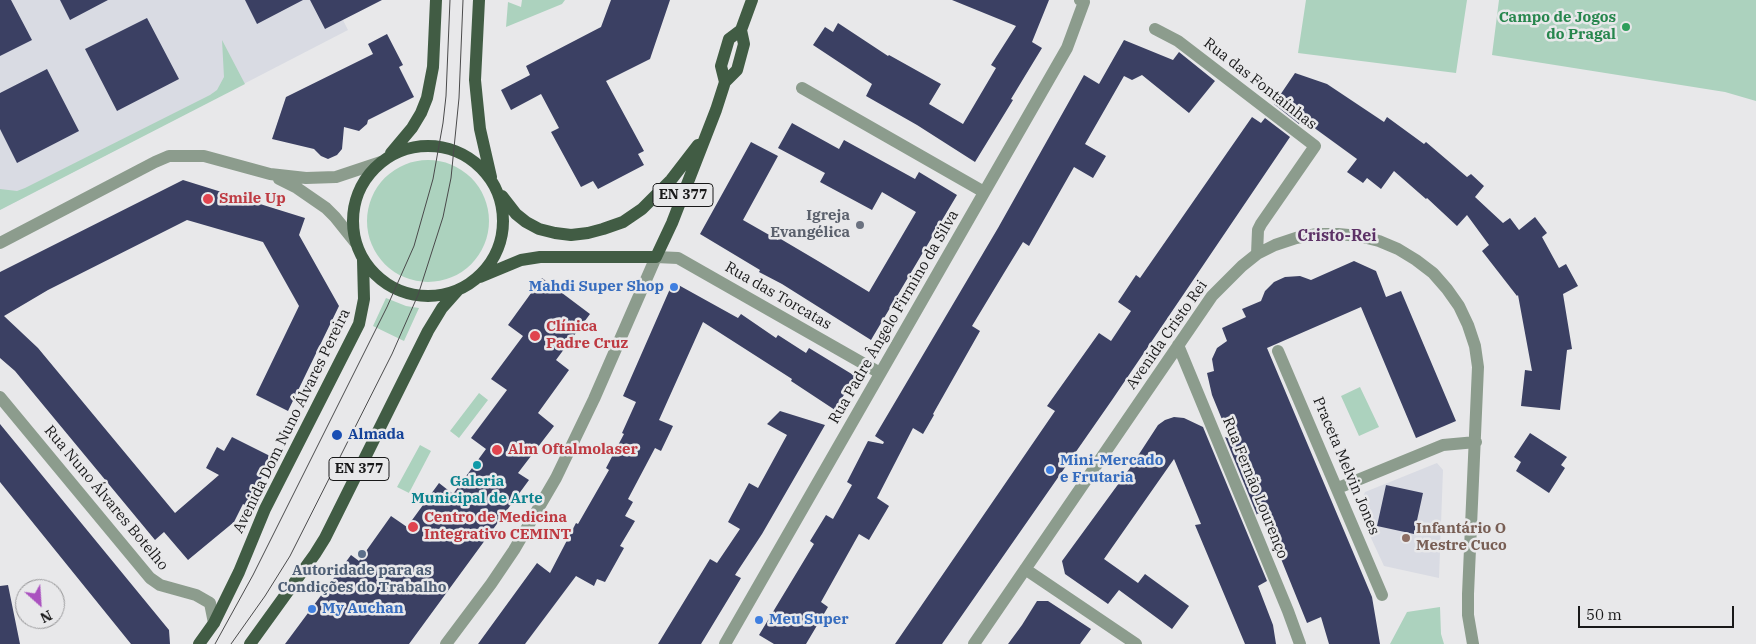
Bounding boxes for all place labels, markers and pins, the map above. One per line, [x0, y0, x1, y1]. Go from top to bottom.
place label: Campo de Jogos do Pragal [1499, 9, 1616, 44]
marker: Campo de Jogos do Pragal [1620, 21, 1632, 33]
place label: Smile Up [219, 190, 286, 208]
marker: Smile Up [201, 192, 215, 206]
place label: Igreja Evangélica [770, 207, 850, 242]
marker: Igreja Evangélica [854, 219, 866, 231]
place label: Mahdi Super Shop [529, 278, 664, 296]
marker: Mahdi Super Shop [668, 281, 680, 293]
place label: Clínica Padre Cruz [546, 318, 628, 353]
marker: Clínica Padre Cruz [528, 329, 542, 343]
place label: Almada [348, 426, 405, 444]
marker: Almada [330, 428, 344, 442]
place label: Alm Oftalmolaser [508, 441, 638, 459]
marker: Alm Oftalmolaser [490, 443, 504, 457]
place label: Mini-Mercado e Frutaria [1060, 452, 1163, 487]
marker: Galeria Municipal de Arte [471, 459, 483, 471]
marker: Mini-Mercado e Frutaria [1044, 464, 1056, 476]
place label: Galeria Municipal de Arte [411, 473, 543, 508]
place label: Centro de Medicina Integrativo CEMINT [424, 509, 571, 544]
marker: Centro de Medicina Integrativo CEMINT [406, 520, 420, 534]
place label: Infantário O Mestre Cuco [1416, 520, 1507, 555]
marker: Infantário O Mestre Cuco [1400, 532, 1412, 544]
marker: Autoridade para as Condições do Trabalho [356, 548, 368, 560]
place label: Autoridade para as Condições do Trabalho [277, 562, 447, 597]
place label: My Auchan [322, 600, 404, 618]
marker: My Auchan [306, 603, 318, 615]
place label: Meu Super [769, 611, 849, 629]
marker: Meu Super [753, 614, 765, 626]

